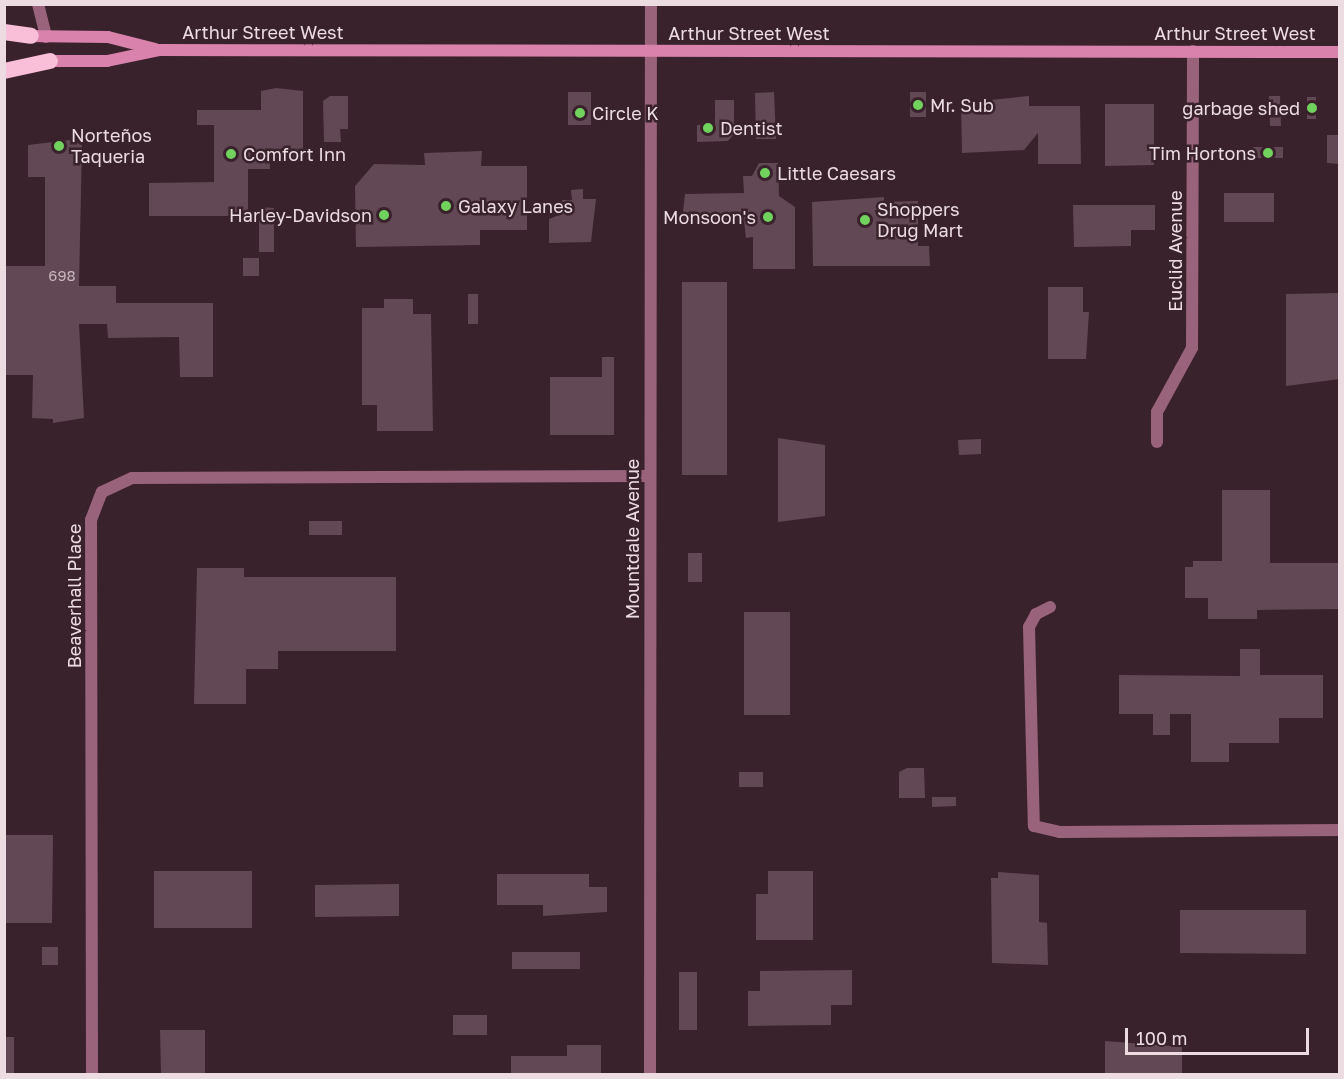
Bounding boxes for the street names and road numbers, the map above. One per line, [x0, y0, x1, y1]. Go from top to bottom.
street label: Arthur Street West [182, 21, 344, 43]
street label: Arthur Street West [668, 22, 830, 44]
street label: Arthur Street West [1154, 22, 1316, 44]
street label: Euclid Avenue [1164, 190, 1186, 312]
street label: Mountdale Avenue [621, 459, 643, 619]
street label: Beaverhall Place [63, 524, 85, 668]

